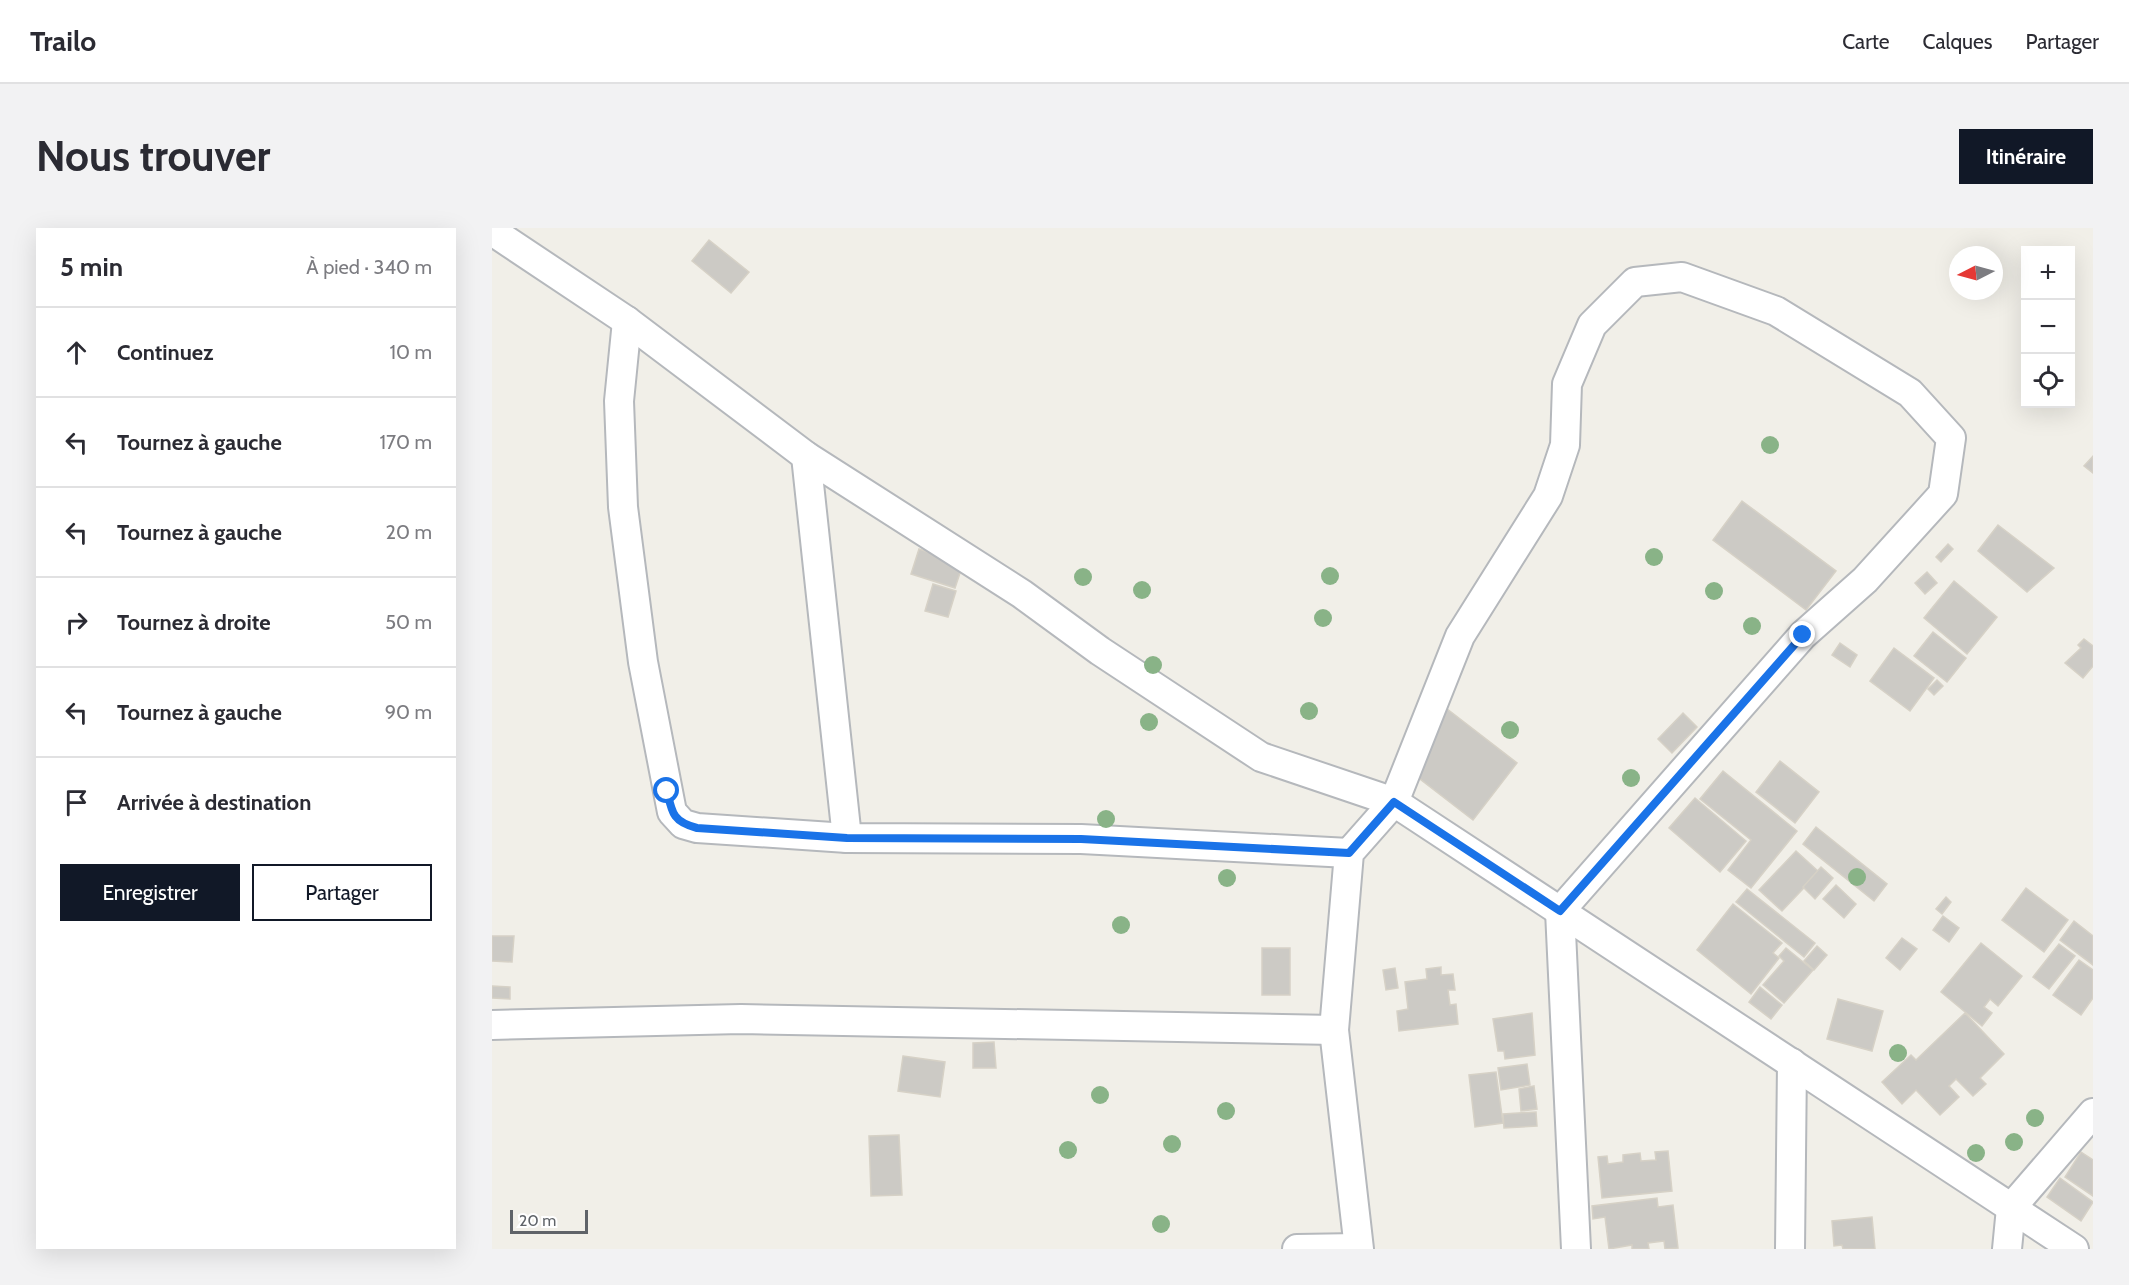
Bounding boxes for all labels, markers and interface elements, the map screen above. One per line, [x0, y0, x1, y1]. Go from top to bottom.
text: Trailo [30, 24, 96, 58]
text: Carte [1842, 29, 1890, 54]
text: Calques [1923, 29, 1993, 54]
text: Partager [2026, 29, 2099, 54]
button: Itinéraire [1959, 129, 2093, 184]
text: Nous trouver [36, 130, 270, 182]
north arrow [1949, 246, 2003, 300]
map controls [2021, 246, 2075, 408]
button: + [2021, 246, 2075, 300]
text: 5 min [60, 251, 123, 283]
text: À pied · 340 m [306, 255, 432, 279]
button: − [2021, 300, 2075, 354]
icon: ahead [60, 336, 93, 369]
text: Continuez [117, 339, 214, 366]
text: 10 m [389, 340, 432, 364]
button: locate [2021, 354, 2075, 408]
icon: left [60, 426, 93, 459]
text: Tournez à gauche [117, 429, 282, 456]
text: 170 m [380, 430, 432, 454]
icon: left [60, 516, 93, 549]
text: Tournez à gauche [117, 519, 282, 546]
text: 20 m [386, 520, 432, 544]
icon: right [60, 606, 93, 639]
text: Tournez à droite [117, 609, 271, 636]
text: 50 m [385, 610, 432, 634]
route end [1789, 621, 1815, 647]
icon: left [60, 696, 93, 729]
text: Tournez à gauche [117, 699, 282, 726]
text: 90 m [385, 700, 432, 724]
route start [653, 777, 679, 803]
icon: arrive [60, 786, 93, 819]
text: Arrivée à destination [117, 789, 311, 816]
button: Enregistrer [60, 864, 240, 921]
button: Partager [252, 864, 432, 921]
scale bar [510, 1207, 588, 1234]
text: 20 m [519, 1211, 556, 1230]

